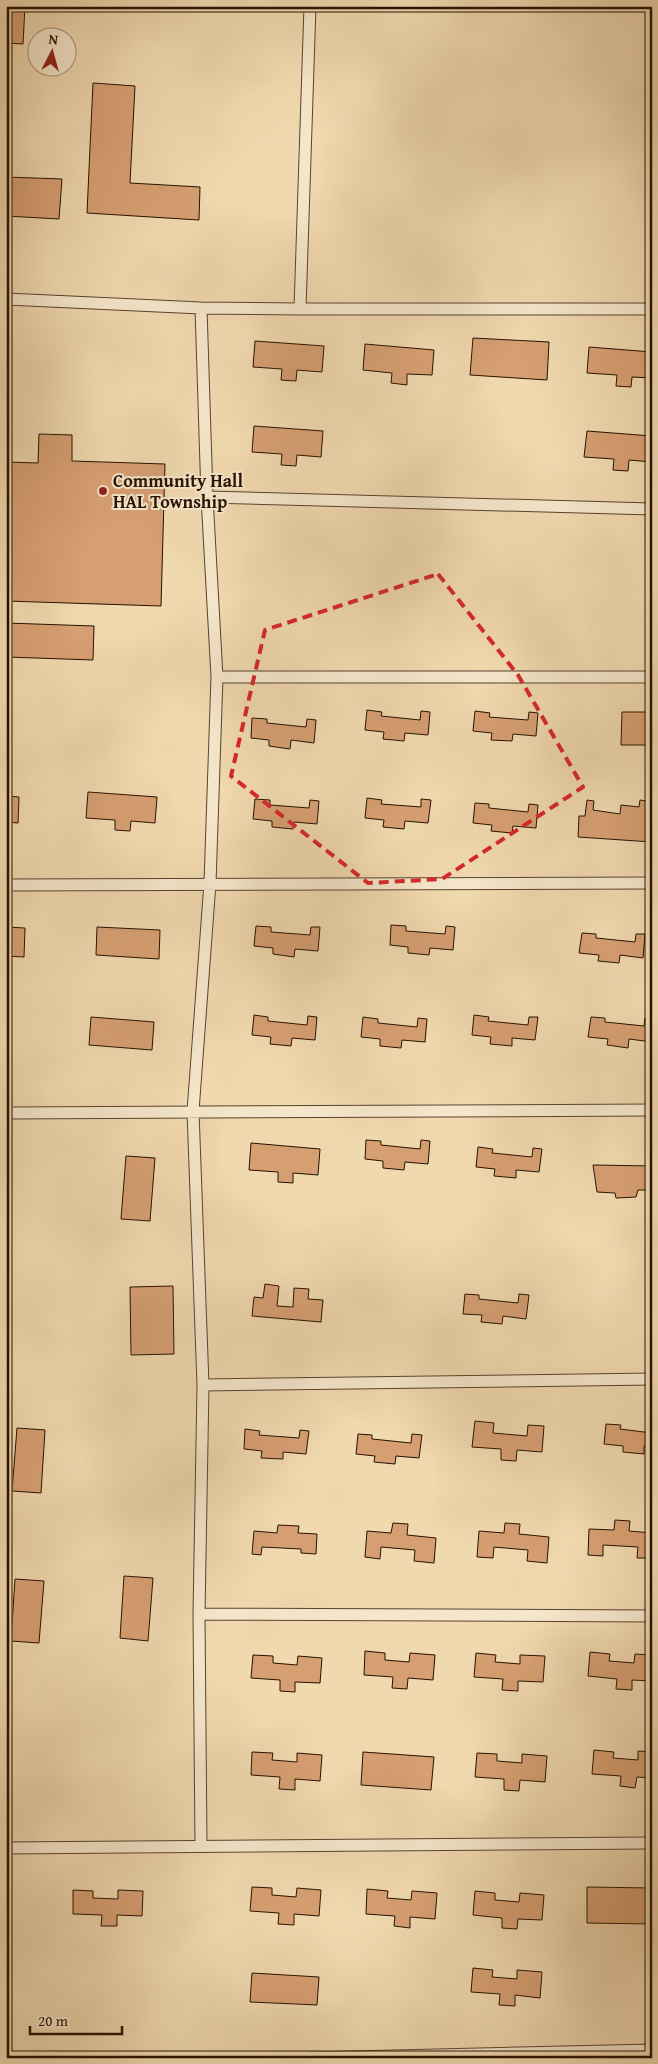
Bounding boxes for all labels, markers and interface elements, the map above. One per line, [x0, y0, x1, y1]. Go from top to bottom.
north arrow [28, 28, 78, 78]
text: N [48, 29, 60, 50]
place label: Community Hall HAL Township [113, 467, 243, 515]
marker: Community Hall HAL Township [97, 485, 109, 497]
scale bar [30, 2004, 122, 2036]
text: 20 m [38, 2010, 69, 2031]

